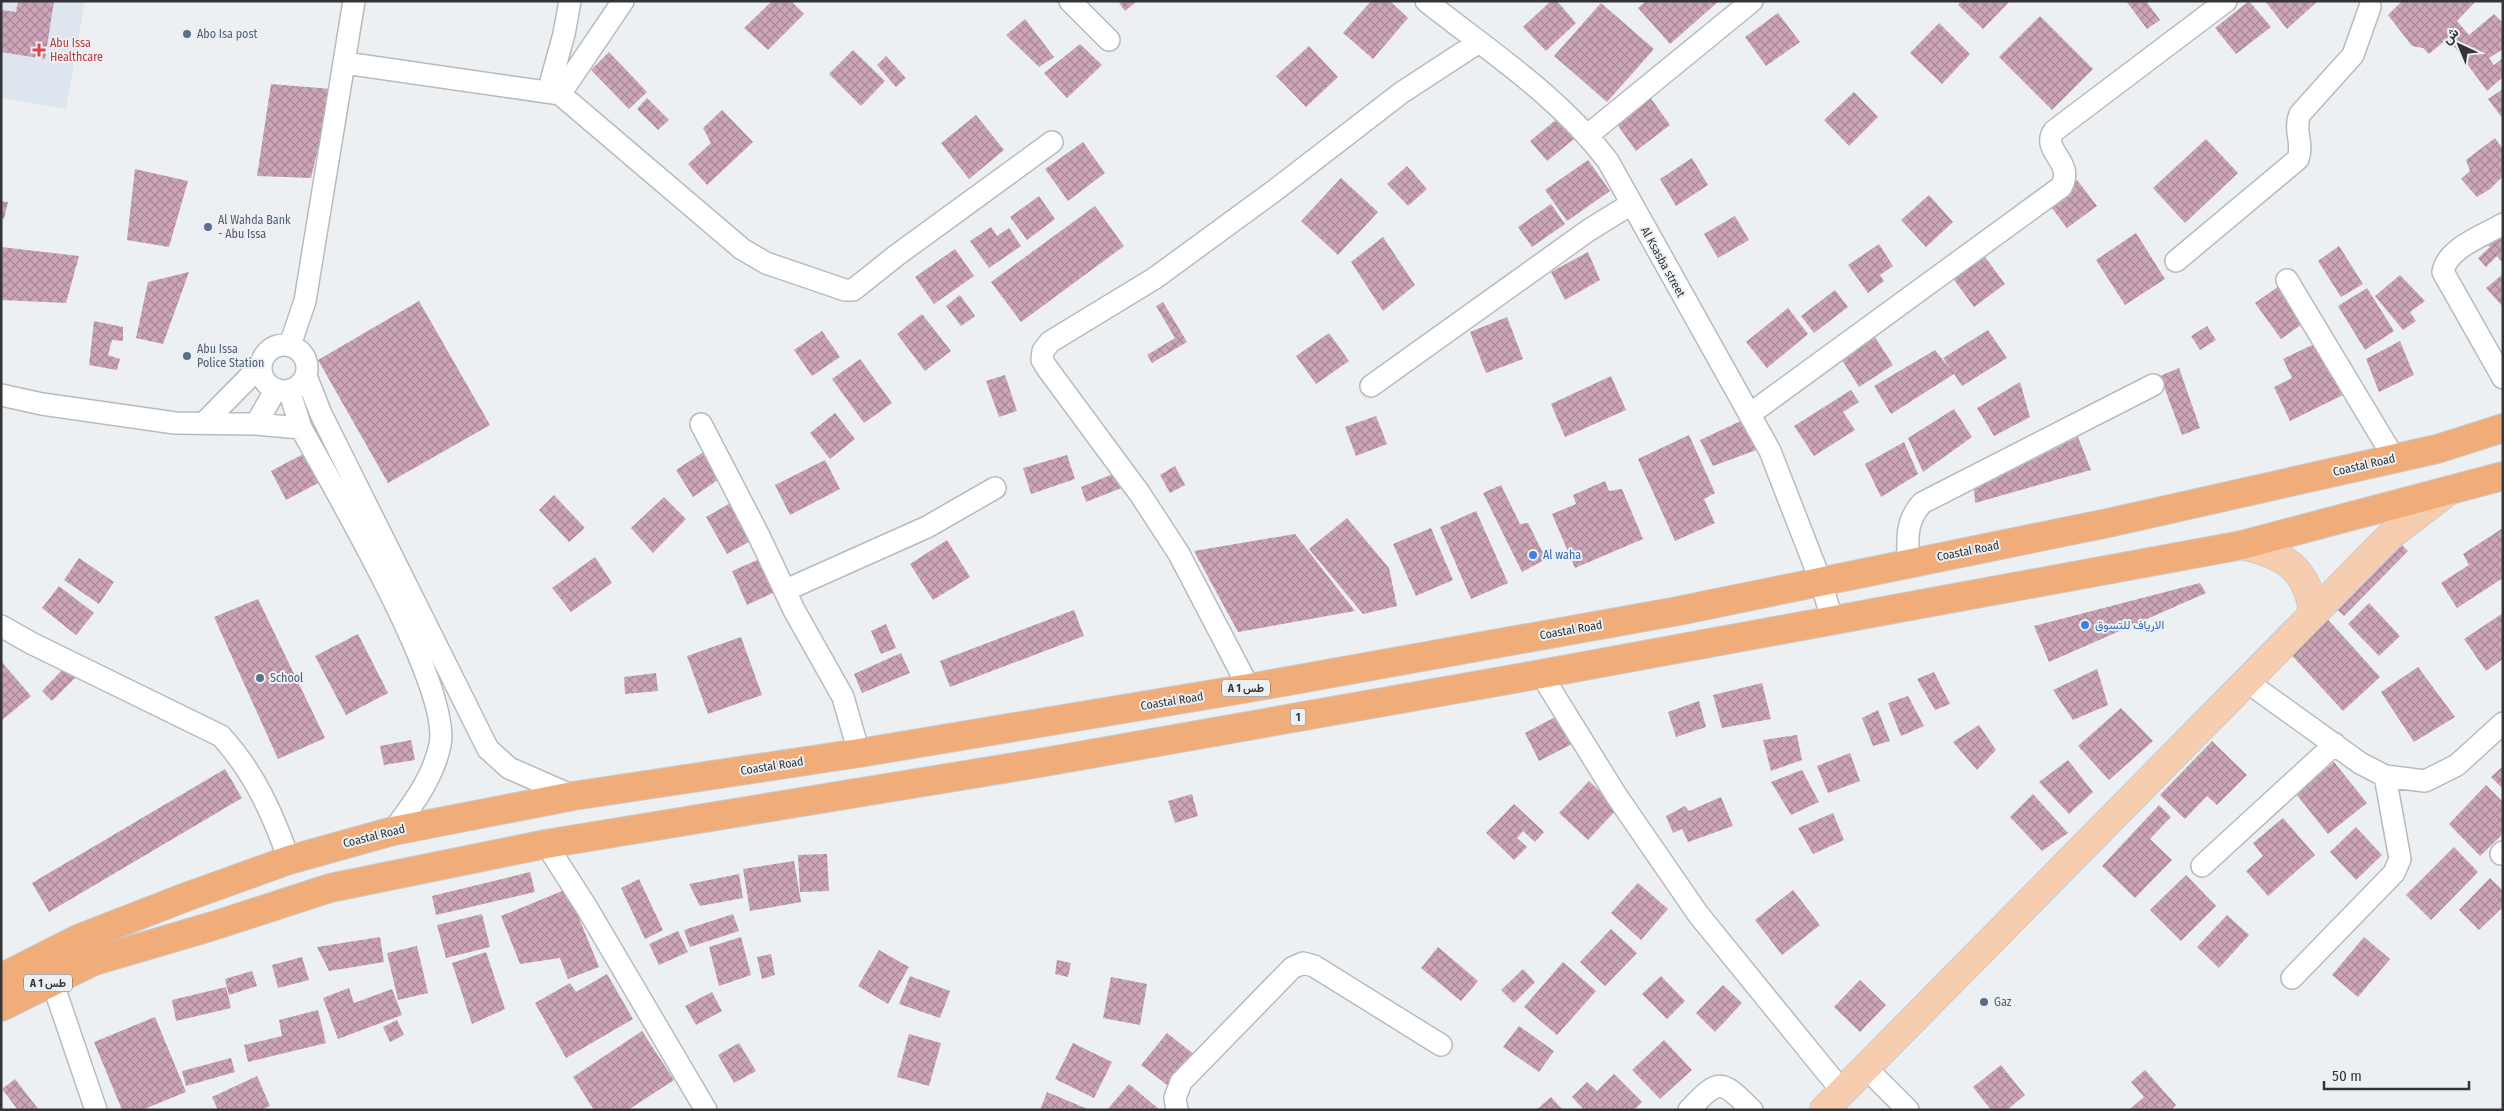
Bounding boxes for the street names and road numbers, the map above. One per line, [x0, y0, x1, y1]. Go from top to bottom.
street label: Al Ksasba street [1638, 224, 1688, 300]
street label: Coastal Road [2332, 451, 2396, 479]
street label: Coastal Road [1936, 538, 2000, 564]
street label: Coastal Road [1539, 618, 1603, 642]
road number: A 1 طس [1222, 680, 1270, 696]
street label: Coastal Road [1140, 689, 1204, 713]
road number: 1 [1290, 709, 1306, 726]
street label: Coastal Road [740, 754, 804, 778]
street label: Coastal Road [342, 822, 406, 850]
road number: A 1 طس [24, 974, 72, 991]

